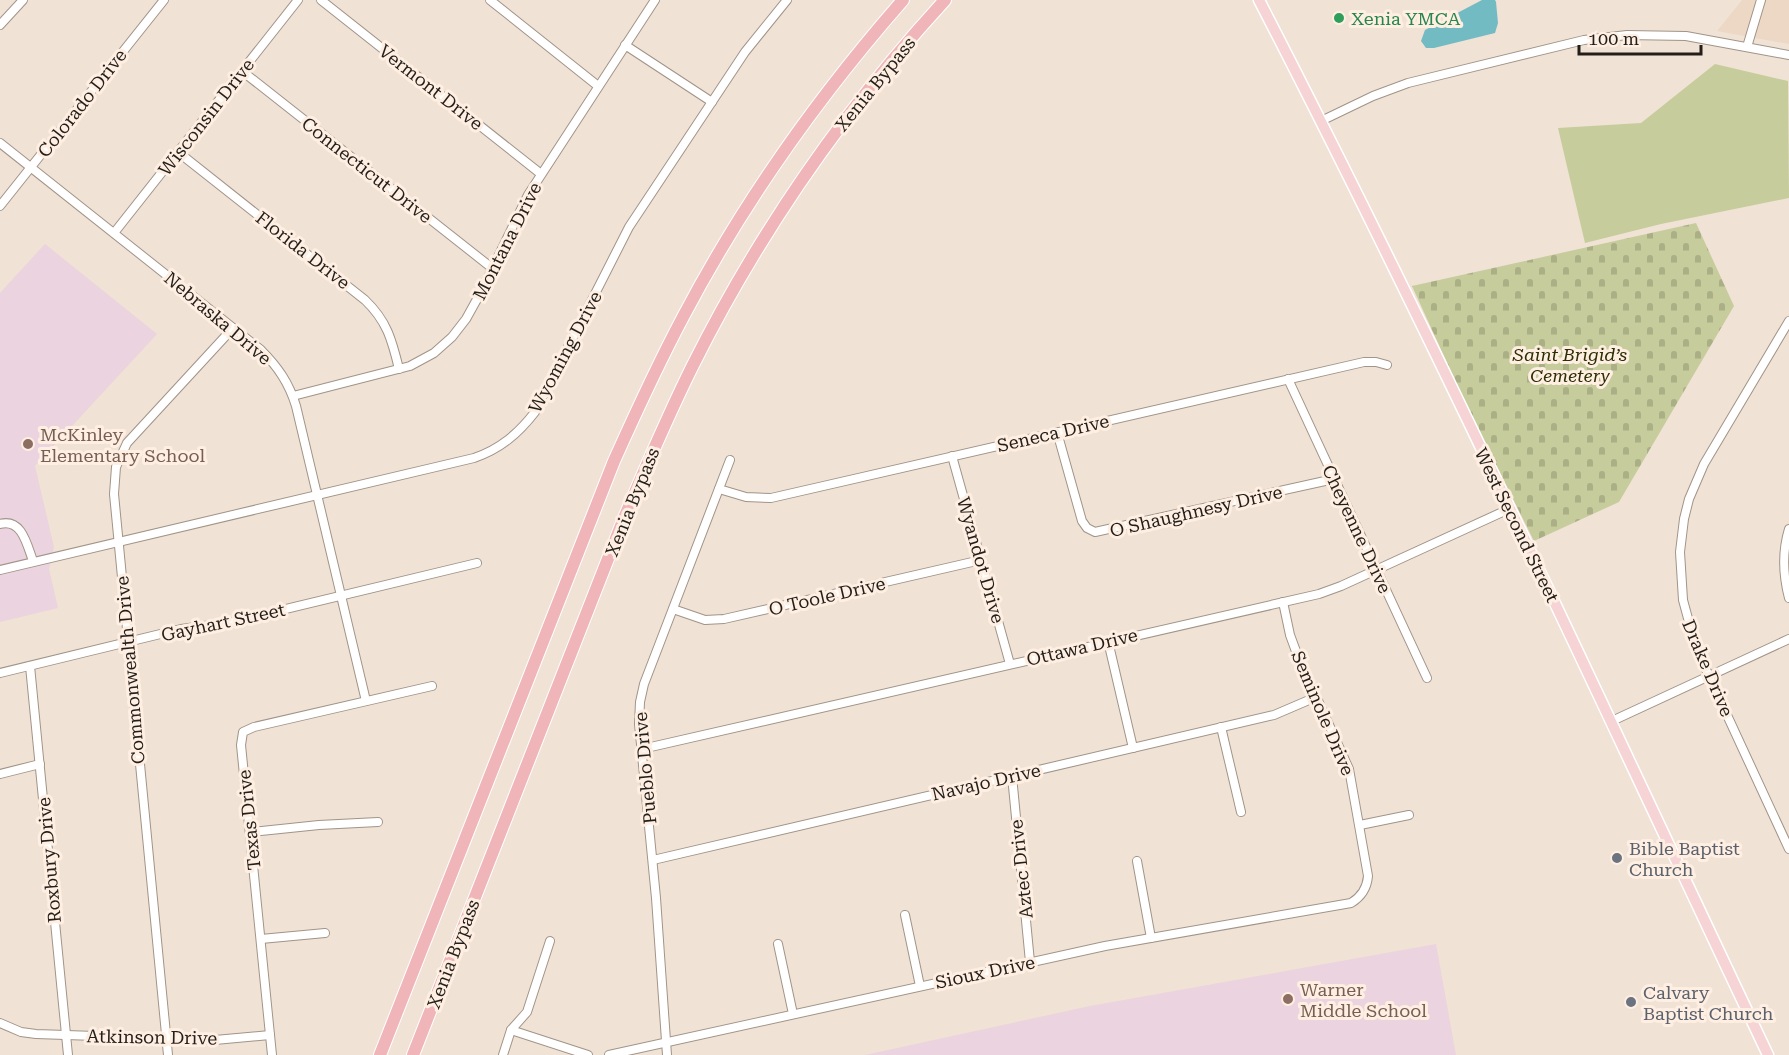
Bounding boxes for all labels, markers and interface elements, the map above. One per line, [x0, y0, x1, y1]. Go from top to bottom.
place label: Xenia YMCA [1351, 8, 1461, 29]
marker: Xenia YMCA [1332, 11, 1346, 25]
scale bar [1579, 18, 1700, 56]
text: 100 m [1588, 28, 1639, 49]
street label: Xenia Bypass [831, 33, 919, 135]
street label: Vermont Drive [375, 40, 487, 134]
street label: Colorado Drive [33, 45, 131, 161]
street label: Wisconsin Drive [154, 54, 258, 180]
street label: Connecticut Drive [298, 113, 436, 227]
street label: Montana Drive [468, 179, 546, 303]
street label: Florida Drive [252, 207, 354, 293]
street label: Nebraska Drive [160, 267, 276, 369]
street label: Wyoming Drive [524, 287, 606, 416]
park label: Saint Brigid’s Cemetery [1512, 344, 1627, 386]
street label: Seneca Drive [995, 410, 1111, 456]
place label: McKinley Elementary School [40, 424, 205, 466]
marker: McKinley Elementary School [21, 437, 35, 451]
street label: West Second Street [1470, 444, 1564, 606]
street label: Xenia Bypass [601, 445, 663, 559]
street label: Cheyenne Drive [1318, 462, 1396, 597]
street label: O Shaughnesy Drive [1108, 481, 1284, 541]
street label: Wyandot Drive [953, 494, 1009, 626]
street label: O Toole Drive [767, 572, 887, 620]
street label: Commonwealth Drive [111, 575, 149, 765]
street label: Gayhart Street [159, 599, 287, 645]
street label: Drake Drive [1678, 616, 1738, 720]
street label: Ottawa Drive [1024, 624, 1140, 670]
street label: Seminole Drive [1287, 648, 1359, 779]
street label: Pueblo Drive [630, 711, 660, 825]
street label: Navajo Drive [929, 759, 1043, 805]
street label: Texas Drive [233, 769, 265, 871]
street label: Roxbury Drive [33, 796, 65, 924]
street label: Aztec Drive [1005, 818, 1037, 920]
place label: Bible Baptist Church [1629, 838, 1740, 880]
marker: Bible Baptist Church [1610, 851, 1624, 865]
street label: Xenia Bypass [423, 896, 483, 1012]
street label: Sioux Drive [933, 951, 1037, 993]
place label: Warner Middle School [1300, 979, 1427, 1021]
place label: Calvary Baptist Church [1643, 982, 1774, 1024]
marker: Warner Middle School [1281, 992, 1295, 1006]
marker: Calvary Baptist Church [1624, 995, 1638, 1009]
street label: Atkinson Drive [87, 1025, 218, 1049]

